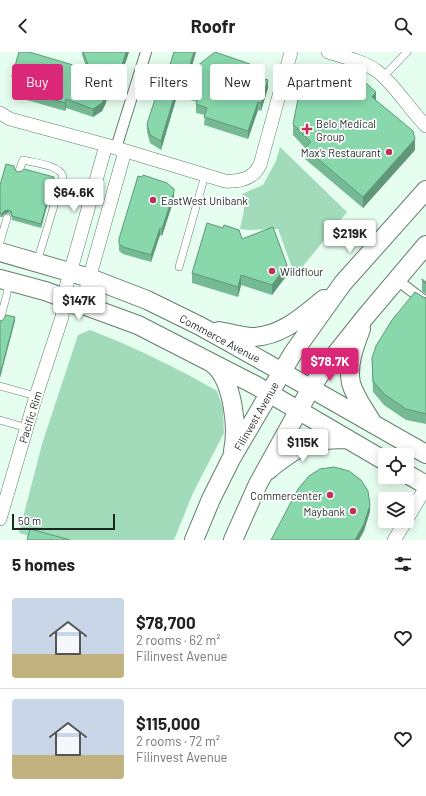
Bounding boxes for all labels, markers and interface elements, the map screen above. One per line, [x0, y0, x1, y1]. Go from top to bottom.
icon: back [12, 15, 34, 37]
text: Roofr [191, 15, 235, 37]
icon: search [392, 15, 414, 37]
chip: Buy [12, 64, 63, 100]
chip: Rent [71, 64, 127, 100]
chip: Filters [135, 64, 202, 100]
chip: New [210, 64, 265, 100]
chip: Apartment [273, 64, 366, 100]
place label: Belo Medical Group [316, 117, 376, 143]
marker: Belo Medical Group [301, 123, 313, 135]
place label: Max's Restaurant [301, 146, 381, 159]
marker: Max's Restaurant [384, 147, 394, 157]
pin: $64.6K [41, 179, 107, 213]
text: $64.6K [54, 184, 94, 200]
place label: EastWest Unibank [161, 194, 248, 207]
marker: EastWest Unibank [148, 195, 158, 205]
pin: $219K [322, 220, 378, 254]
text: $219K [333, 225, 367, 241]
place label: Wildflour [280, 265, 323, 278]
marker: Wildflour [267, 266, 277, 276]
pin: $147K [51, 287, 107, 321]
text: $147K [62, 292, 96, 308]
street label: Commerce Avenue [178, 311, 263, 365]
pin: $78.7K [297, 348, 363, 382]
text: $78.7K [310, 353, 350, 369]
street label: Filinvest Avenue [231, 379, 281, 453]
street label: Pacific Rim [16, 389, 44, 445]
pin: $115K [275, 429, 331, 463]
text: $115K [287, 434, 319, 450]
map controls [378, 448, 414, 528]
button: locate [378, 448, 414, 484]
place label: Commercenter [250, 489, 322, 502]
marker: Commercenter [325, 490, 335, 500]
button: layers [378, 492, 414, 528]
place label: Maybank [303, 505, 345, 518]
marker: Maybank [348, 506, 358, 516]
scale bar [12, 512, 115, 531]
text: 50 m [18, 514, 41, 527]
icon: filters [392, 553, 414, 575]
text: 5 homes [12, 554, 75, 574]
text: $78,700 [136, 612, 196, 632]
icon: home [44, 614, 92, 662]
icon: heart [392, 627, 414, 649]
text: 2 rooms · 62 m² [136, 632, 221, 648]
text: Filinvest Avenue [136, 648, 228, 664]
text: $115,000 [136, 713, 200, 733]
icon: home [44, 715, 92, 763]
icon: heart [392, 728, 414, 750]
text: 2 rooms · 72 m² [136, 733, 220, 749]
text: Filinvest Avenue [136, 749, 228, 765]

